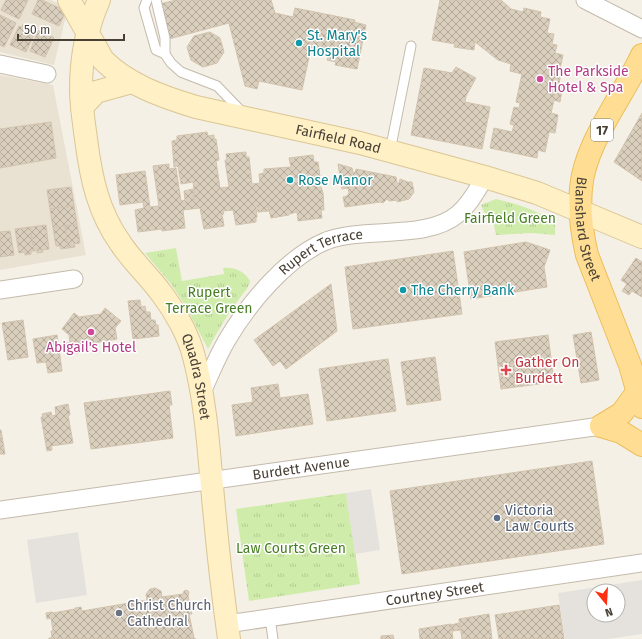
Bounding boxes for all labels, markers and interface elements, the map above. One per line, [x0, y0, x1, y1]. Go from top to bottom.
scale bar [18, 16, 124, 42]
text: 50 m [24, 23, 50, 37]
place label: St. Mary's Hospital [307, 27, 368, 60]
marker: St. Mary's Hospital [294, 38, 304, 48]
place label: The Parkside Hotel & Spa [548, 63, 629, 96]
marker: The Parkside Hotel & Spa [535, 74, 545, 84]
road number: 17 [591, 119, 613, 141]
street label: Fairfield Road [294, 121, 383, 157]
place label: Rose Manor [298, 172, 373, 189]
marker: Rose Manor [285, 175, 295, 185]
street label: Blanshard Street [572, 176, 605, 284]
park label: Fairfield Green [464, 210, 556, 227]
street label: Rupert Terrace [275, 225, 364, 278]
place label: The Cherry Bank [411, 282, 515, 299]
park label: Rupert Terrace Green [165, 284, 253, 317]
marker: The Cherry Bank [398, 285, 408, 295]
marker: Abigail's Hotel [86, 327, 96, 337]
street label: Quadra Street [178, 331, 214, 422]
place label: Abigail's Hotel [46, 339, 136, 356]
place label: Gather On Burdett [515, 354, 579, 387]
marker: Gather On Burdett [500, 364, 512, 376]
street label: Burdett Avenue [251, 453, 351, 483]
place label: Victoria Law Courts [505, 502, 574, 535]
marker: Victoria Law Courts [492, 513, 502, 523]
park label: Law Courts Green [236, 540, 346, 557]
street label: Courtney Street [385, 578, 486, 609]
north arrow [586, 583, 626, 623]
place label: Christ Church Cathedral [127, 597, 212, 630]
text: N [603, 605, 614, 619]
marker: Christ Church Cathedral [114, 608, 124, 618]

